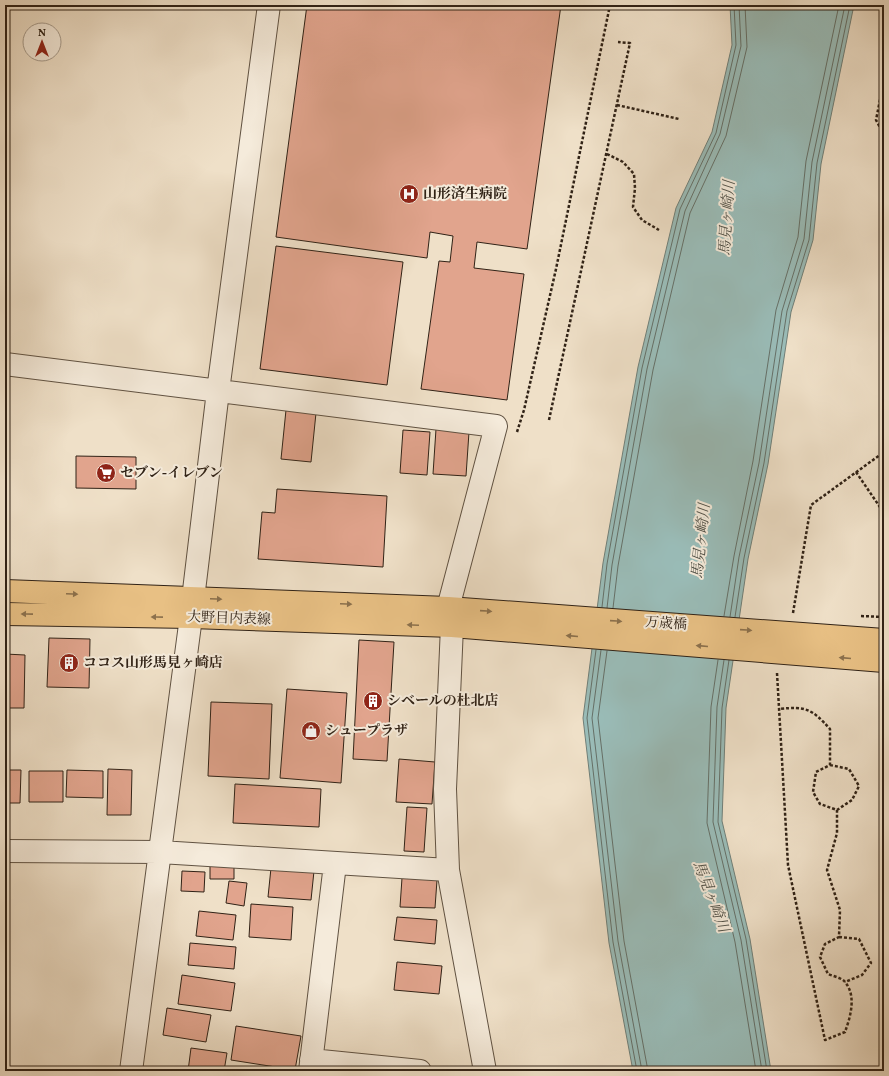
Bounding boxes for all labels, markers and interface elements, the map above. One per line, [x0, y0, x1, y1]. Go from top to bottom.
north arrow [22, 22, 62, 62]
text: N [38, 26, 46, 41]
water label: 馬見ヶ崎川 [715, 178, 741, 256]
hospital icon: 山形済生病院 [398, 183, 420, 205]
place label: 山形済生病院 [423, 185, 507, 204]
supermarket icon: セブン-イレブン [95, 462, 117, 484]
place label: セブン-イレブン [120, 464, 223, 483]
water label: 馬見ヶ崎川 [688, 501, 717, 579]
one-way arrow [66, 590, 78, 597]
one-way arrow [210, 596, 222, 603]
one-way arrow [340, 601, 352, 608]
street label: 大野目内表線 [187, 608, 271, 630]
one-way arrow [480, 608, 492, 615]
one-way arrow [20, 611, 33, 617]
street label: 万歳橋 [644, 613, 688, 635]
one-way arrow [150, 614, 163, 620]
one-way arrow [610, 617, 622, 624]
one-way arrow [406, 622, 419, 628]
one-way arrow [740, 627, 752, 634]
one-way arrow [566, 632, 578, 639]
one-way arrow [696, 643, 708, 650]
building icon: ココス山形馬見ヶ崎店 [58, 652, 80, 674]
place label: ココス山形馬見ヶ崎店 [83, 654, 223, 673]
one-way arrow [839, 654, 851, 661]
building icon: シベールの杜北店 [362, 690, 384, 712]
place label: シベールの杜北店 [387, 692, 499, 711]
shop icon: シュープラザ [300, 720, 322, 742]
place label: シュープラザ [325, 722, 408, 741]
water label: 馬見ヶ崎川 [687, 858, 734, 938]

